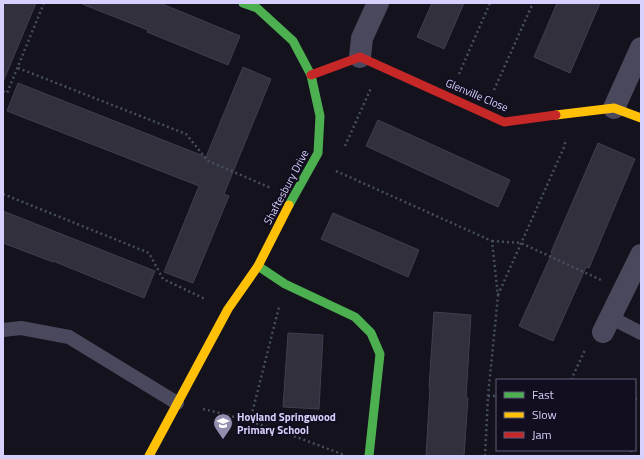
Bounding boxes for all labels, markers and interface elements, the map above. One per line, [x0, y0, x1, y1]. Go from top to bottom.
street label: Glenville Close [443, 75, 511, 116]
street label: Shaftesbury Drive [260, 146, 313, 227]
legend [496, 379, 636, 451]
text: Fast [532, 385, 555, 404]
text: Slow [532, 405, 557, 424]
place label: Hoyland Springwood Primary School [237, 409, 336, 438]
school or university icon: Hoyland Springwood Primary School [212, 412, 234, 440]
text: Jam [532, 425, 552, 444]

